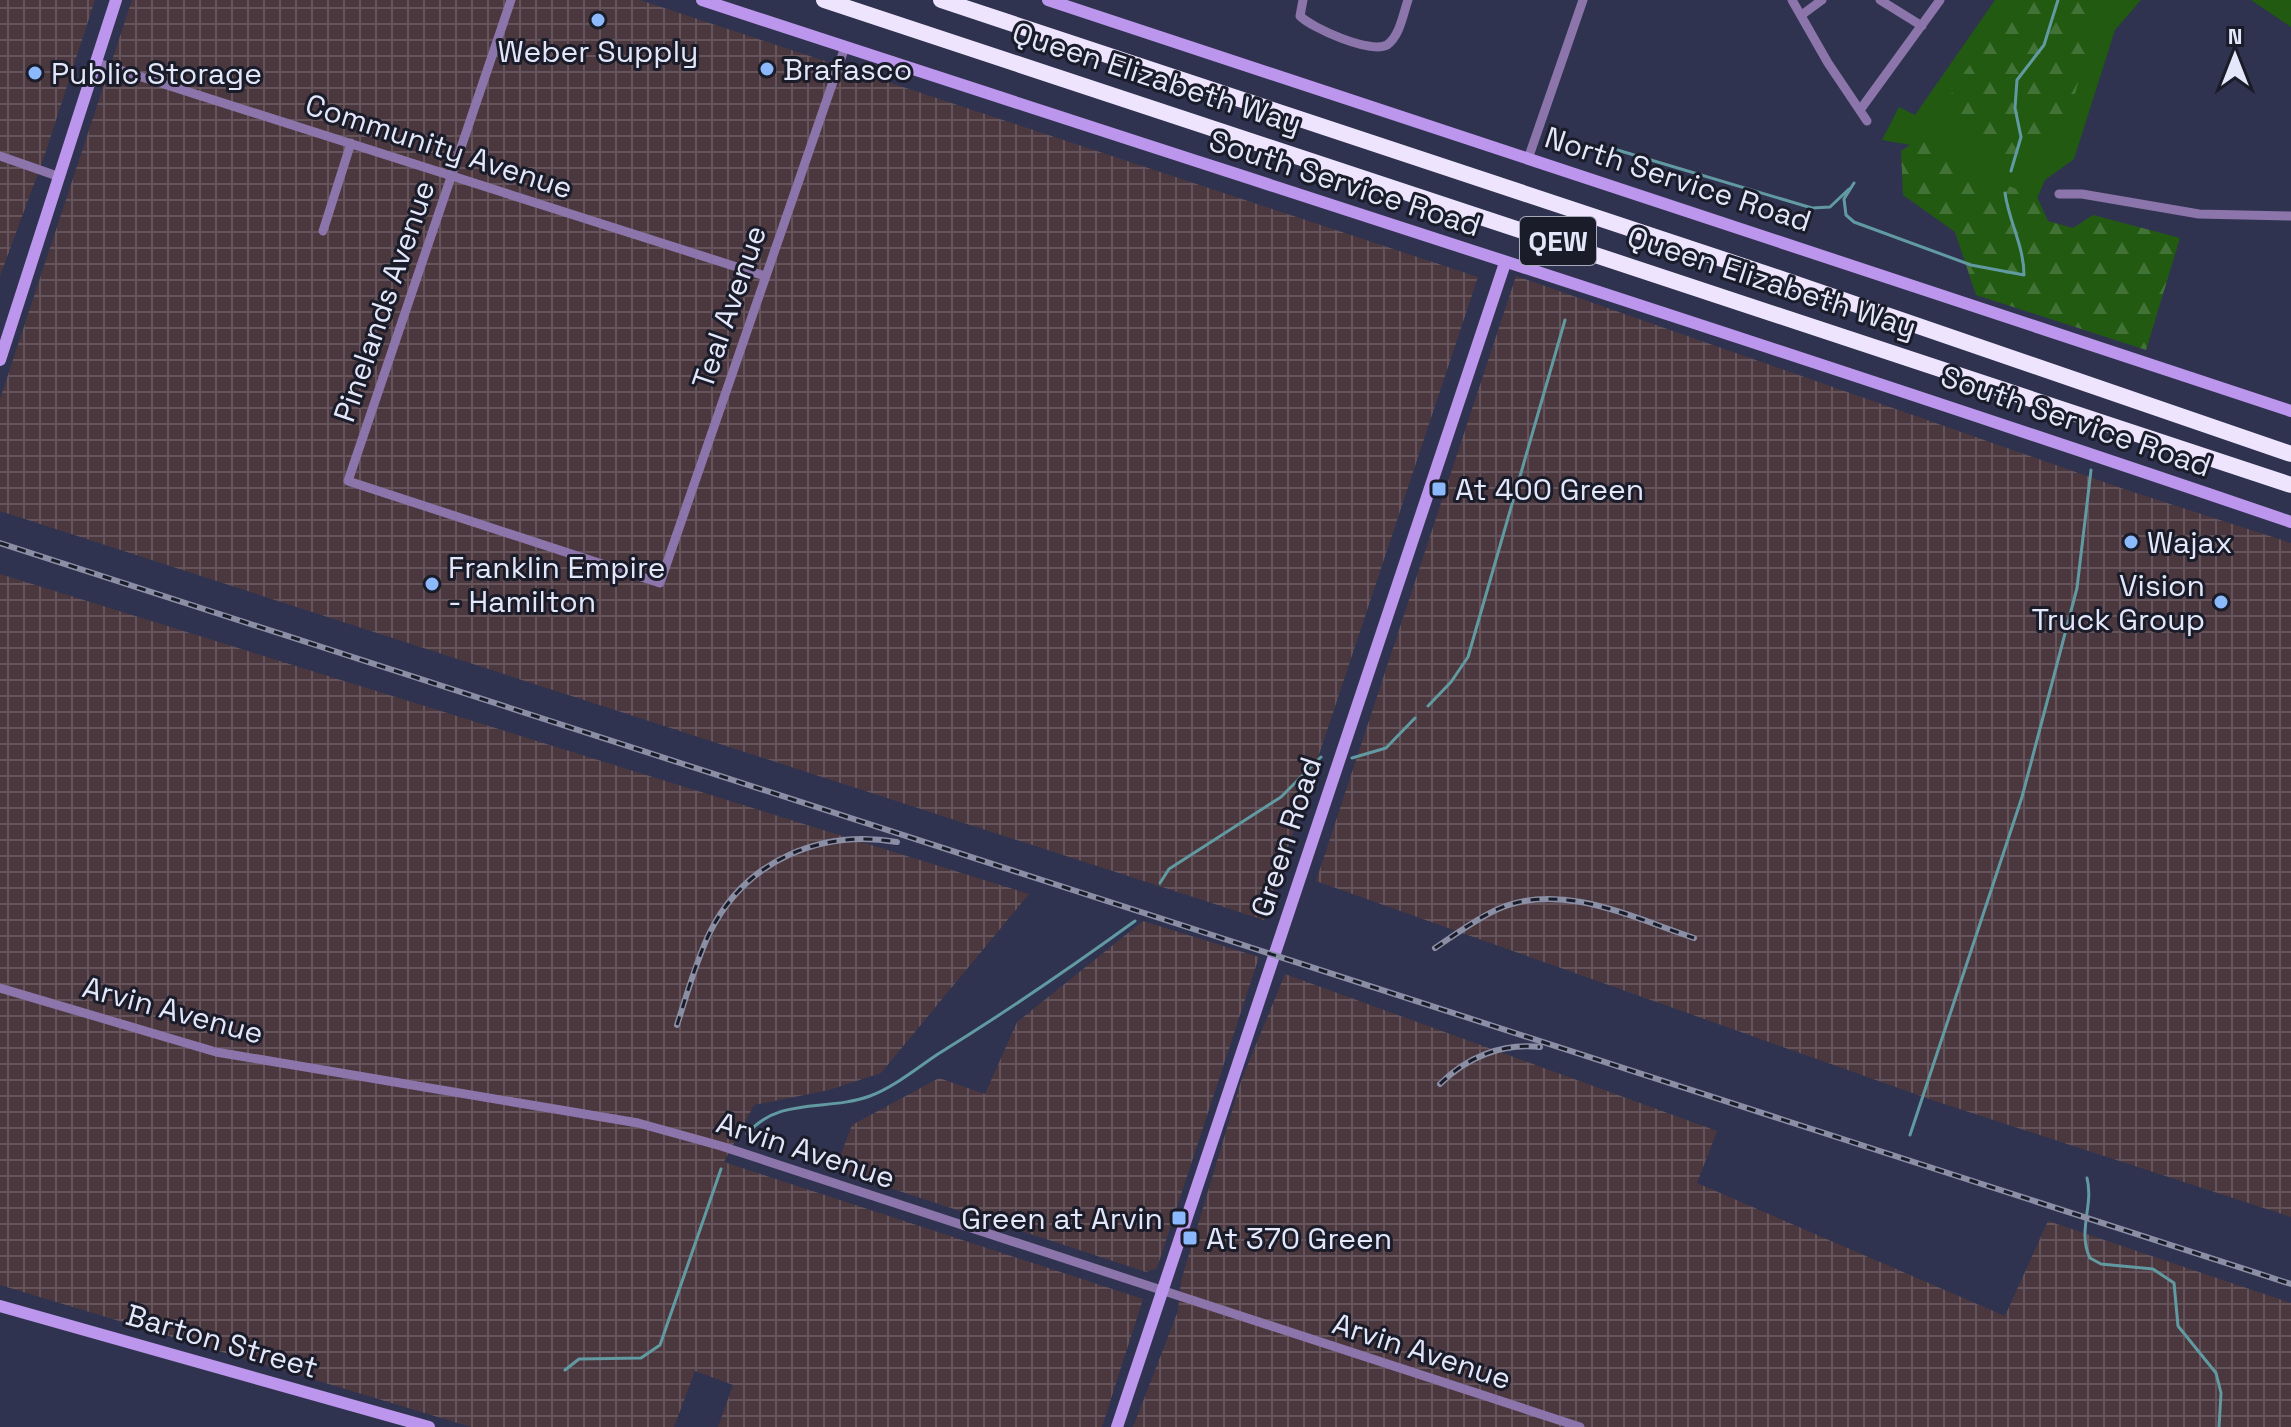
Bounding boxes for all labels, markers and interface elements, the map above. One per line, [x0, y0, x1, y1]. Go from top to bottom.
marker: Weber Supply [589, 11, 607, 29]
street label: Queen Elizabeth Way [1007, 13, 1307, 143]
north arrow [2195, 16, 2275, 96]
text: N [2228, 22, 2242, 50]
place label: Weber Supply [498, 32, 698, 71]
place label: Brafasco [783, 50, 912, 89]
place label: Public Storage [51, 54, 262, 93]
marker: Brafasco [758, 60, 776, 78]
marker: Public Storage [26, 64, 44, 82]
street label: Community Avenue [300, 84, 578, 208]
street label: North Service Road [1540, 118, 1816, 240]
street label: South Service Road [1204, 121, 1486, 245]
street label: Pinelands Avenue [324, 175, 444, 427]
road number: QEW [1520, 217, 1596, 265]
street label: Queen Elizabeth Way [1622, 217, 1922, 347]
street label: Teal Avenue [683, 220, 775, 394]
street label: South Service Road [1936, 356, 2216, 486]
place label: At 400 Green [1455, 470, 1644, 509]
marker: At 400 Green [1430, 480, 1448, 498]
place label: Wajax [2147, 523, 2233, 562]
marker: Wajax [2122, 533, 2140, 551]
place label: Franklin Empire - Hamilton [448, 548, 665, 621]
place label: Vision Truck Group [2031, 566, 2205, 639]
marker: Franklin Empire - Hamilton [423, 575, 441, 593]
marker: Vision Truck Group [2212, 593, 2230, 611]
street label: Green Road [1242, 752, 1330, 922]
street label: Arvin Avenue [78, 967, 268, 1053]
street label: Arvin Avenue [712, 1103, 900, 1197]
place label: Green at Arvin [961, 1199, 1163, 1238]
marker: Green at Arvin [1170, 1209, 1188, 1227]
place label: At 370 Green [1206, 1219, 1392, 1258]
marker: At 370 Green [1181, 1229, 1199, 1247]
street label: Barton Street [121, 1295, 323, 1387]
street label: Arvin Avenue [1328, 1304, 1516, 1398]

